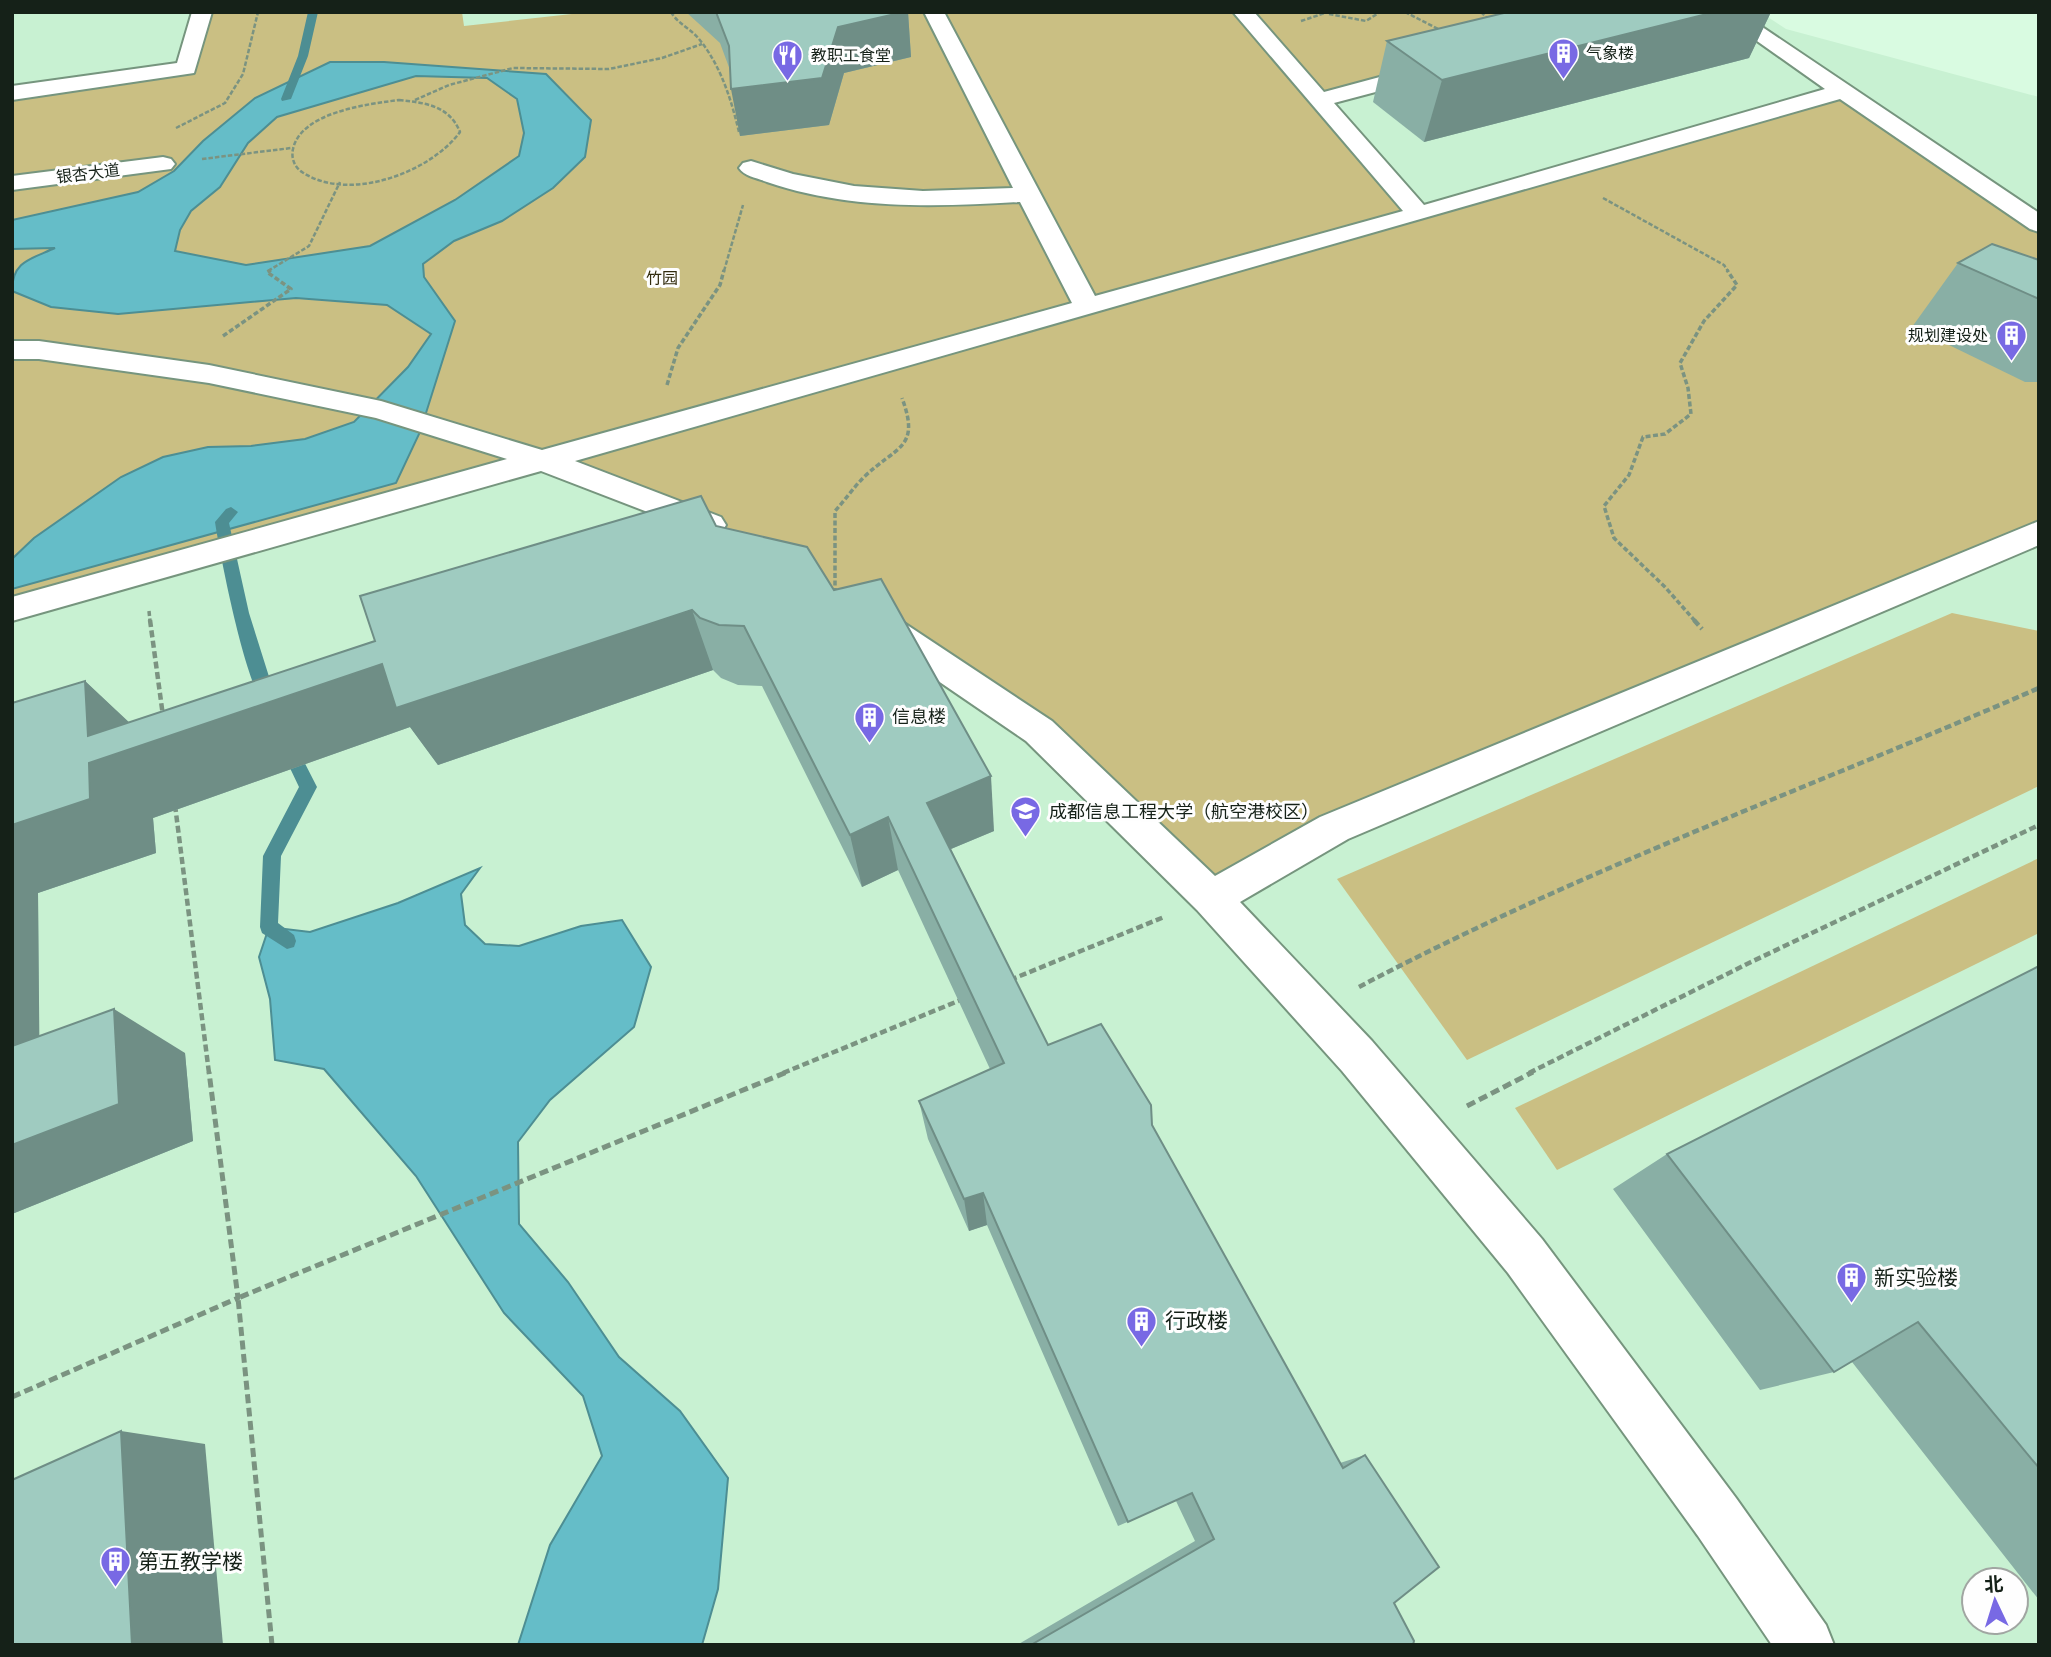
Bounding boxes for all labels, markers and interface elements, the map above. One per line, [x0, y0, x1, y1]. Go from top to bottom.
building icon: 气象楼 [1546, 36, 1580, 80]
restaurant icon: 教职工食堂 [771, 38, 805, 82]
place label: 气象楼 [1586, 43, 1634, 63]
place label: 教职工食堂 [811, 45, 891, 65]
street label: 银杏大道 [55, 159, 121, 187]
park label: 竹园 [646, 268, 678, 288]
building icon: 规划建设处 [1994, 318, 2028, 362]
place label: 规划建设处 [1908, 325, 1988, 345]
building icon: 信息楼 [852, 700, 886, 744]
place label: 信息楼 [892, 706, 946, 727]
school or university icon: 成都信息工程大学（航空港校区） [1009, 795, 1043, 839]
place label: 成都信息工程大学（航空港校区） [1049, 801, 1319, 822]
building icon: 新实验楼 [1834, 1261, 1868, 1305]
place label: 新实验楼 [1874, 1265, 1958, 1290]
building icon: 行政楼 [1125, 1304, 1159, 1348]
place label: 行政楼 [1165, 1308, 1228, 1333]
building icon: 第五教学楼 [98, 1545, 132, 1589]
place label: 第五教学楼 [138, 1549, 243, 1574]
north arrow [1960, 1566, 2030, 1636]
text: 北 [1984, 1572, 2004, 1597]

